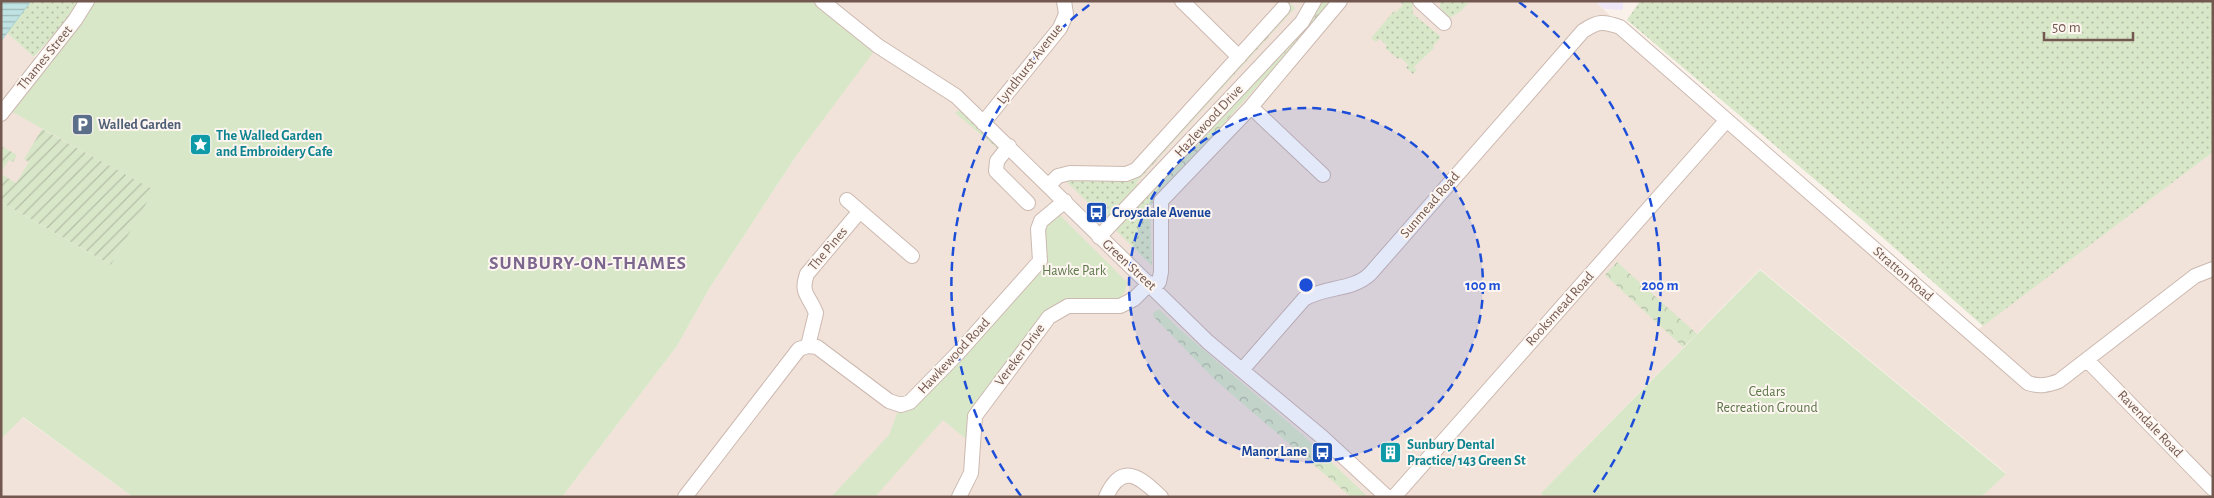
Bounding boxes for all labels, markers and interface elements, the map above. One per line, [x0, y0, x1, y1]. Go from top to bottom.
scale bar [2044, 10, 2133, 42]
text: 50 m [2052, 20, 2081, 35]
street label: Lyndhurst Avenue [994, 21, 1066, 107]
street label: Thames Street [15, 23, 75, 93]
street label: Hazlewood Drive [1172, 82, 1246, 160]
parking icon: Walled Garden [70, 113, 94, 137]
place label: Walled Garden [98, 118, 181, 132]
place label: The Walled Garden and Embroidery Cafe [216, 129, 333, 159]
place icon: The Walled Garden and Embroidery Cafe [188, 132, 212, 156]
street label: Sunmead Road [1398, 169, 1462, 241]
bus stop icon: Croysdale Avenue [1084, 201, 1108, 225]
place label: Croysdale Avenue [1112, 206, 1211, 220]
street label: The Pines [806, 224, 850, 274]
street label: Green Street [1099, 237, 1159, 294]
street label: Stratton Road [1870, 244, 1936, 304]
district label: SUNBURY-ON-THAMES [489, 254, 687, 273]
park label: Hawke Park [1042, 264, 1107, 278]
street label: Rooksmead Road [1523, 269, 1597, 349]
centre of rings [1297, 276, 1315, 294]
text: 100 m [1465, 278, 1501, 293]
text: 200 m [1641, 278, 1679, 293]
street label: Hawkewood Road [915, 315, 993, 397]
street label: Vereker Drive [992, 322, 1048, 388]
park label: Cedars Recreation Ground [1716, 385, 1818, 415]
street label: Ravendale Road [2115, 388, 2185, 460]
place label: Sunbury Dental Practice/ 143 Green St [1407, 438, 1526, 468]
bus stop icon: Manor Lane [1311, 440, 1335, 464]
building icon: Sunbury Dental Practice/ 143 Green St [1379, 441, 1403, 465]
place label: Manor Lane [1241, 445, 1307, 459]

